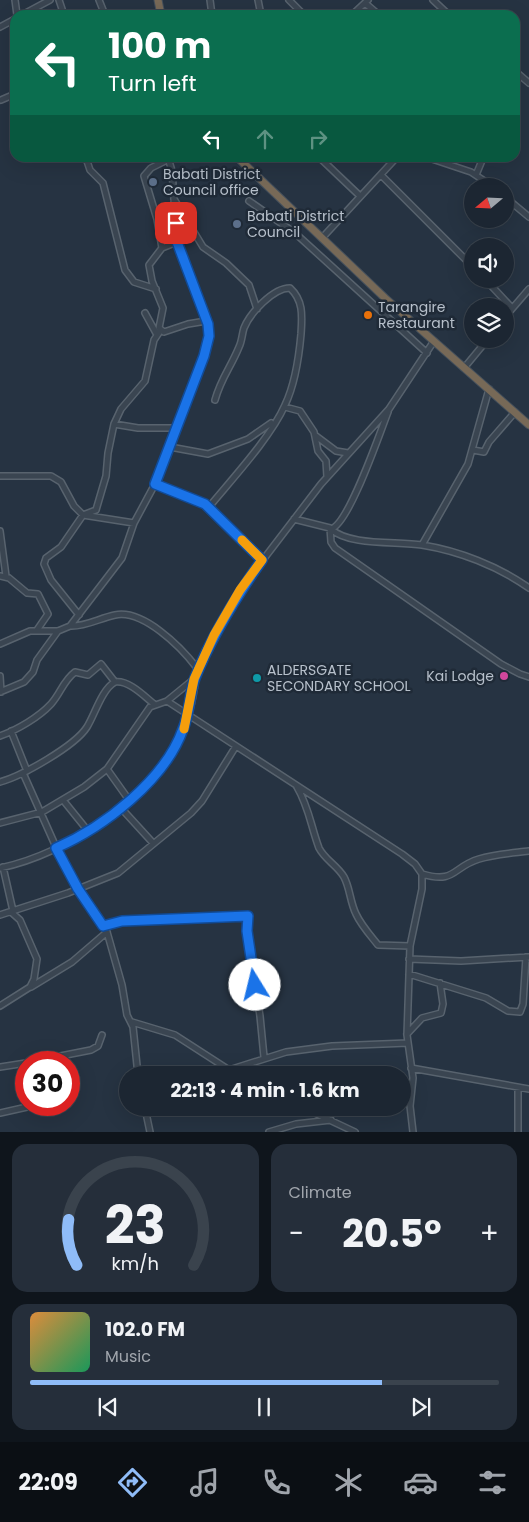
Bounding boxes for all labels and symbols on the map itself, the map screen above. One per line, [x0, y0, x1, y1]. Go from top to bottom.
place label: Babati District Council office [163, 164, 260, 200]
marker: Babati District Council office [147, 176, 159, 188]
north arrow [464, 178, 514, 228]
pin [155, 202, 197, 244]
place label: Babati District Council [247, 206, 344, 242]
marker: Babati District Council [231, 218, 243, 230]
place label: Tarangire Restaurant [378, 297, 455, 333]
marker: Tarangire Restaurant [362, 309, 374, 321]
place label: ALDERSGATE SECONDARY SCHOOL [267, 660, 411, 696]
place label: Kai Lodge [426, 666, 494, 686]
marker: Kai Lodge [498, 670, 510, 682]
marker: ALDERSGATE SECONDARY SCHOOL [251, 672, 263, 684]
position arrow [228, 958, 280, 1010]
speed limit sign: 30 [15, 1051, 80, 1116]

